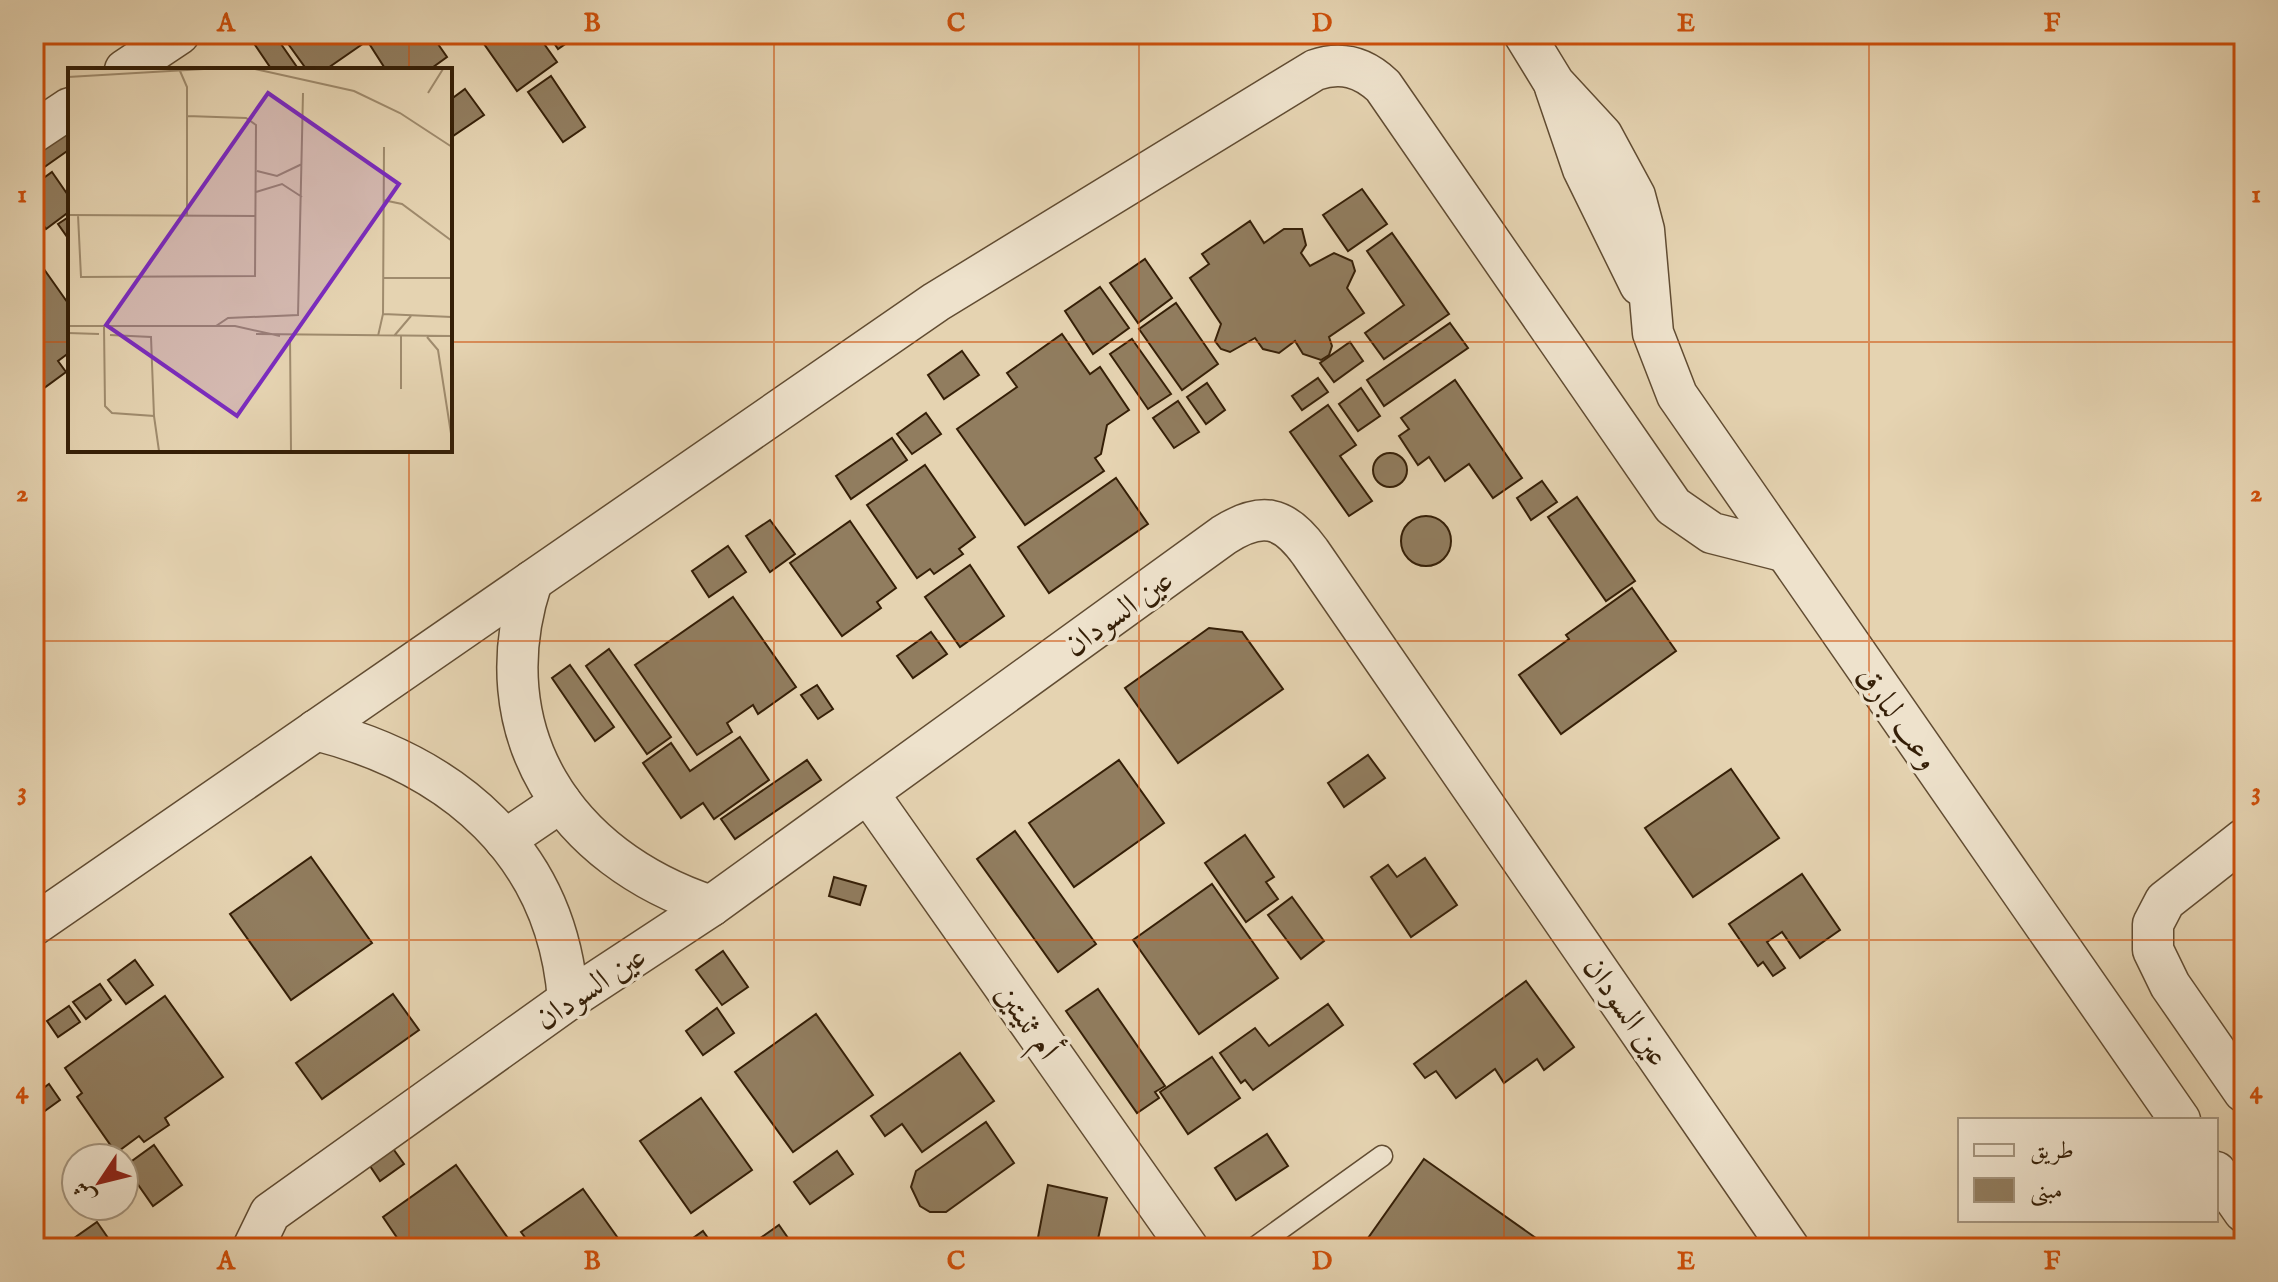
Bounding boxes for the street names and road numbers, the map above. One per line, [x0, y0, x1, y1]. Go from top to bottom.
street label: عين السودان [1057, 561, 1182, 667]
street label: وعب لبارق [1846, 658, 1948, 779]
street label: عين السودان [528, 937, 655, 1041]
street label: عين السودان [1572, 949, 1678, 1075]
street label: أم ثنيتين [981, 974, 1071, 1072]

